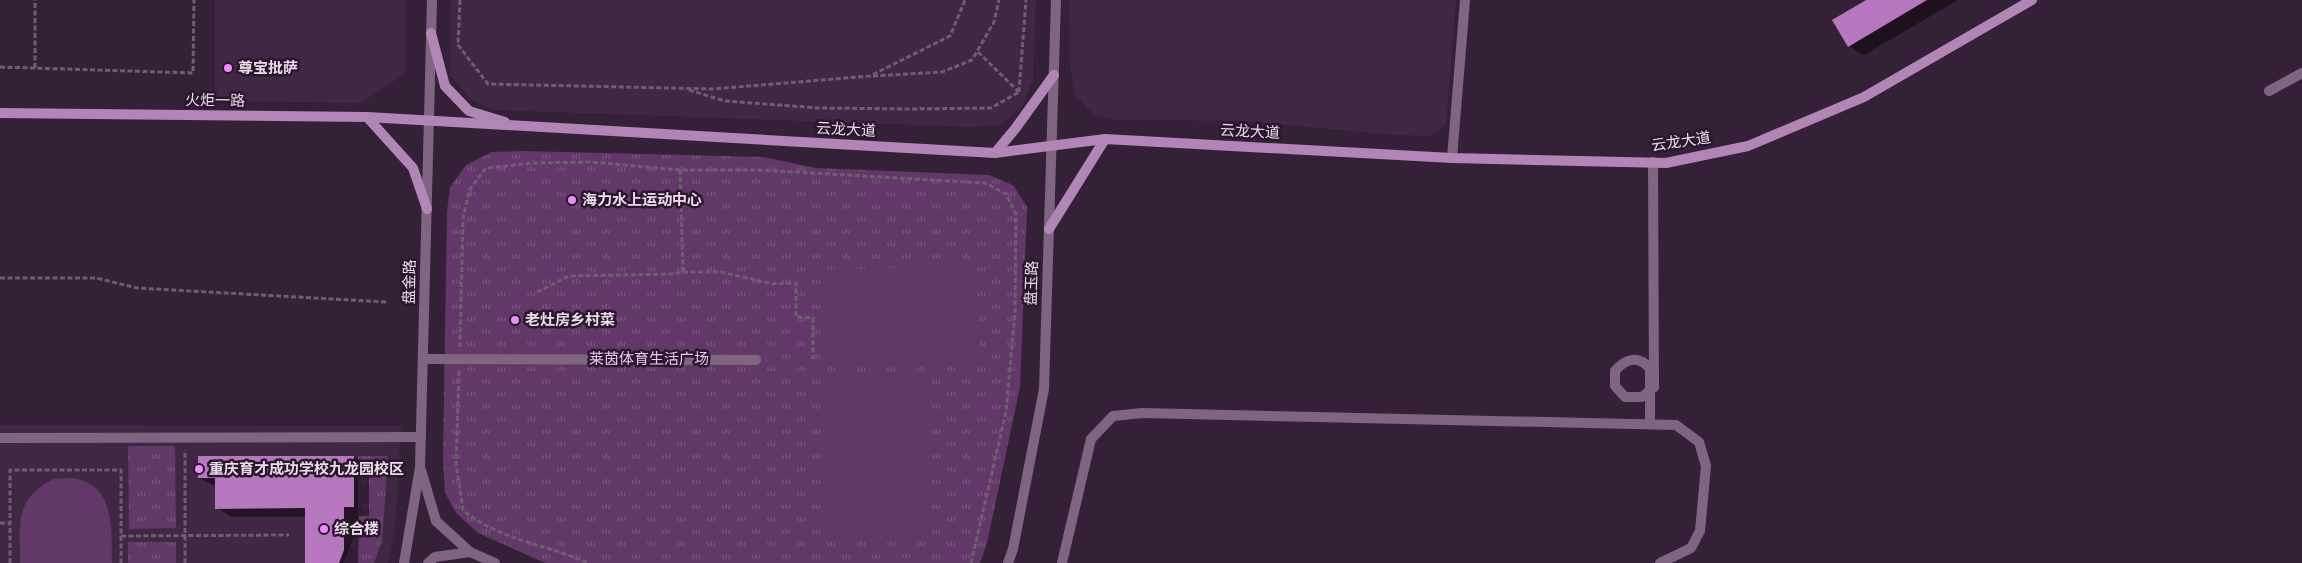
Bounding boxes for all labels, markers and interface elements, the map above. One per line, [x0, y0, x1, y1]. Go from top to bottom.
place label: 尊宝批萨 [238, 58, 298, 79]
marker: 尊宝批萨 [222, 62, 234, 74]
street label: 火炬一路 [185, 90, 245, 112]
street label: 云龙大道 [815, 118, 877, 142]
street label: 云龙大道 [1219, 120, 1281, 144]
street label: 云龙大道 [1650, 127, 1712, 157]
place label: 海力水上运动中心 [582, 190, 702, 211]
marker: 海力水上运动中心 [566, 194, 578, 206]
street label: 盘金路 [399, 259, 421, 305]
street label: 盘玉路 [1021, 260, 1043, 306]
place label: 老灶房乡村菜 [525, 310, 615, 331]
marker: 老灶房乡村菜 [509, 314, 521, 326]
park label: 莱茵体育生活广场 [589, 349, 709, 370]
place label: 重庆育才成功学校九龙园校区 [209, 459, 404, 480]
marker: 重庆育才成功学校九龙园校区 [193, 463, 205, 475]
place label: 综合楼 [334, 519, 379, 540]
marker: 综合楼 [318, 523, 330, 535]

